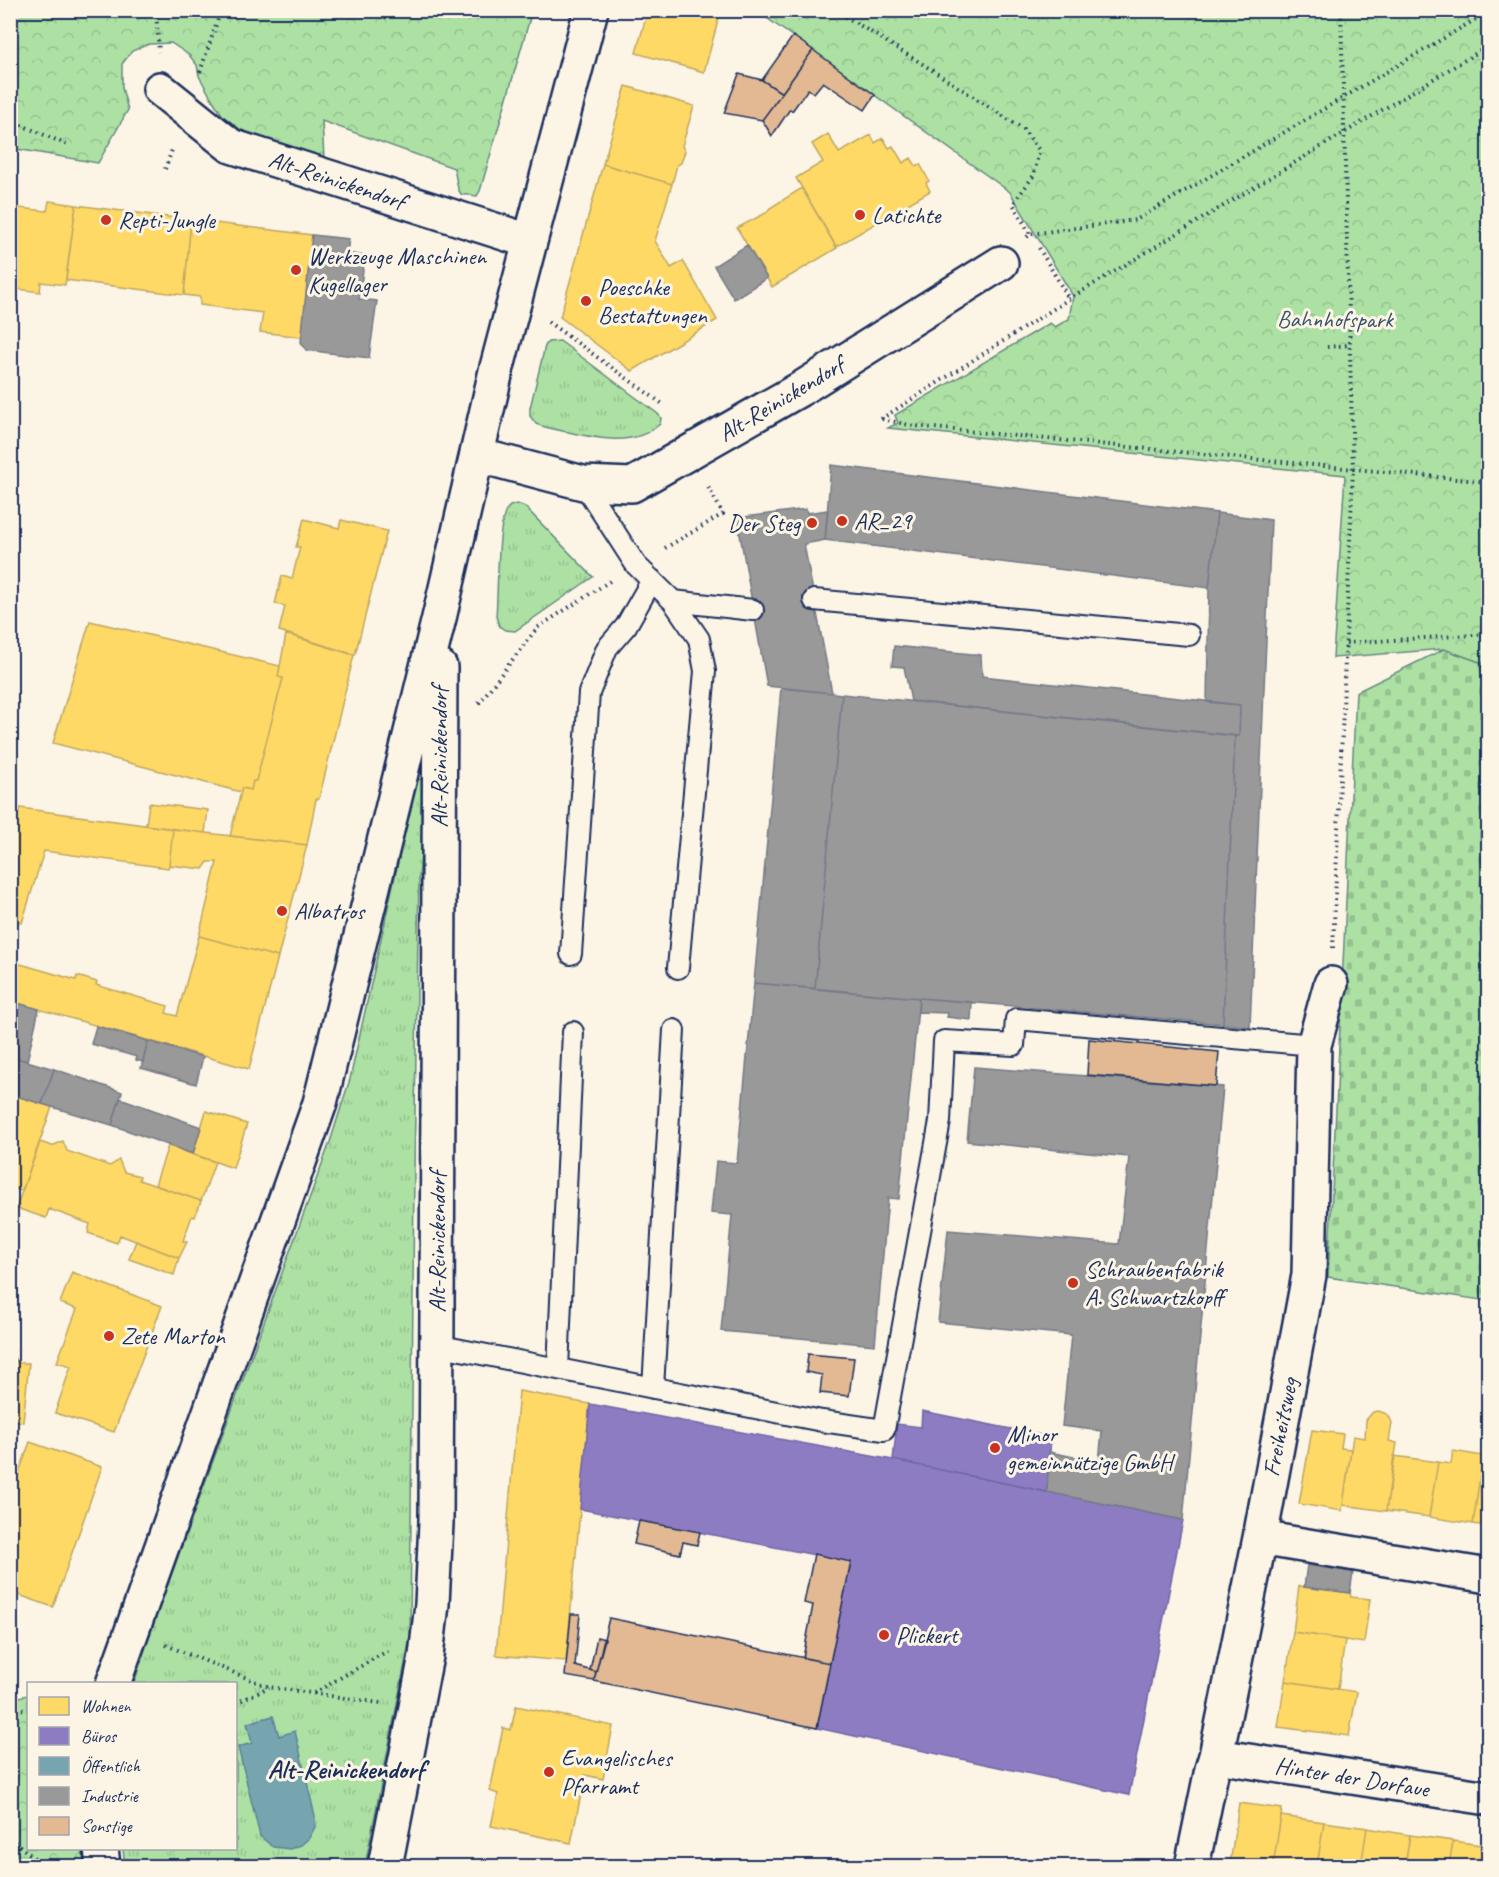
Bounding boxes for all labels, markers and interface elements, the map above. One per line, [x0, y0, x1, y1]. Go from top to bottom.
street label: Alt-Reinickendorf [265, 144, 414, 218]
place label: Latichte [872, 200, 942, 230]
place label: Repti-Jungle [118, 205, 217, 235]
marker: Latichte [853, 208, 867, 222]
marker: Repti-Jungle [99, 213, 113, 227]
place label: Werkzeuge Maschinen Kugellager [308, 241, 487, 299]
marker: Werkzeuge Maschinen Kugellager [289, 263, 303, 277]
place label: Poeschke Bestattungen [598, 272, 708, 330]
marker: Poeschke Bestattungen [579, 294, 593, 308]
park label: Bahnhofspark [1277, 304, 1395, 334]
street label: Alt-Reinickendorf [713, 347, 854, 448]
place label: AR_29 [854, 506, 913, 536]
place label: Der Steg [728, 508, 801, 538]
marker: AR_29 [835, 514, 849, 528]
marker: Der Steg [805, 516, 819, 530]
street label: Alt-Reinickendorf [424, 681, 454, 828]
place label: Albatros [294, 896, 366, 926]
marker: Albatros [275, 904, 289, 918]
street label: Alt-Reinickendorf [422, 1166, 452, 1313]
place label: Schraubenfabrik A. Schwartzkopff [1085, 1254, 1229, 1312]
marker: Schraubenfabrik A. Schwartzkopff [1066, 1276, 1080, 1290]
place label: Zete Marton [121, 1321, 226, 1351]
marker: Zete Marton [102, 1329, 116, 1343]
street label: Freiheitsweg [1256, 1374, 1305, 1479]
place label: Minor gemeinnützige GmbH [1007, 1419, 1176, 1477]
marker: Minor gemeinnützige GmbH [988, 1441, 1002, 1455]
place label: Plickert [896, 1620, 960, 1650]
marker: Plickert [877, 1628, 891, 1642]
legend [27, 1682, 237, 1850]
text: Wohnen [81, 1695, 132, 1717]
text: Büros [81, 1725, 118, 1747]
place label: Evangelisches Pfarramt [561, 1743, 673, 1801]
street label: Hinter der Dorfaue [1273, 1750, 1433, 1804]
district label: Alt-Reinickendorf [268, 1753, 430, 1786]
text: Öffentlich [81, 1755, 141, 1777]
marker: Evangelisches Pfarramt [542, 1765, 556, 1779]
text: Industrie [81, 1785, 139, 1807]
text: Sonstige [81, 1815, 133, 1837]

